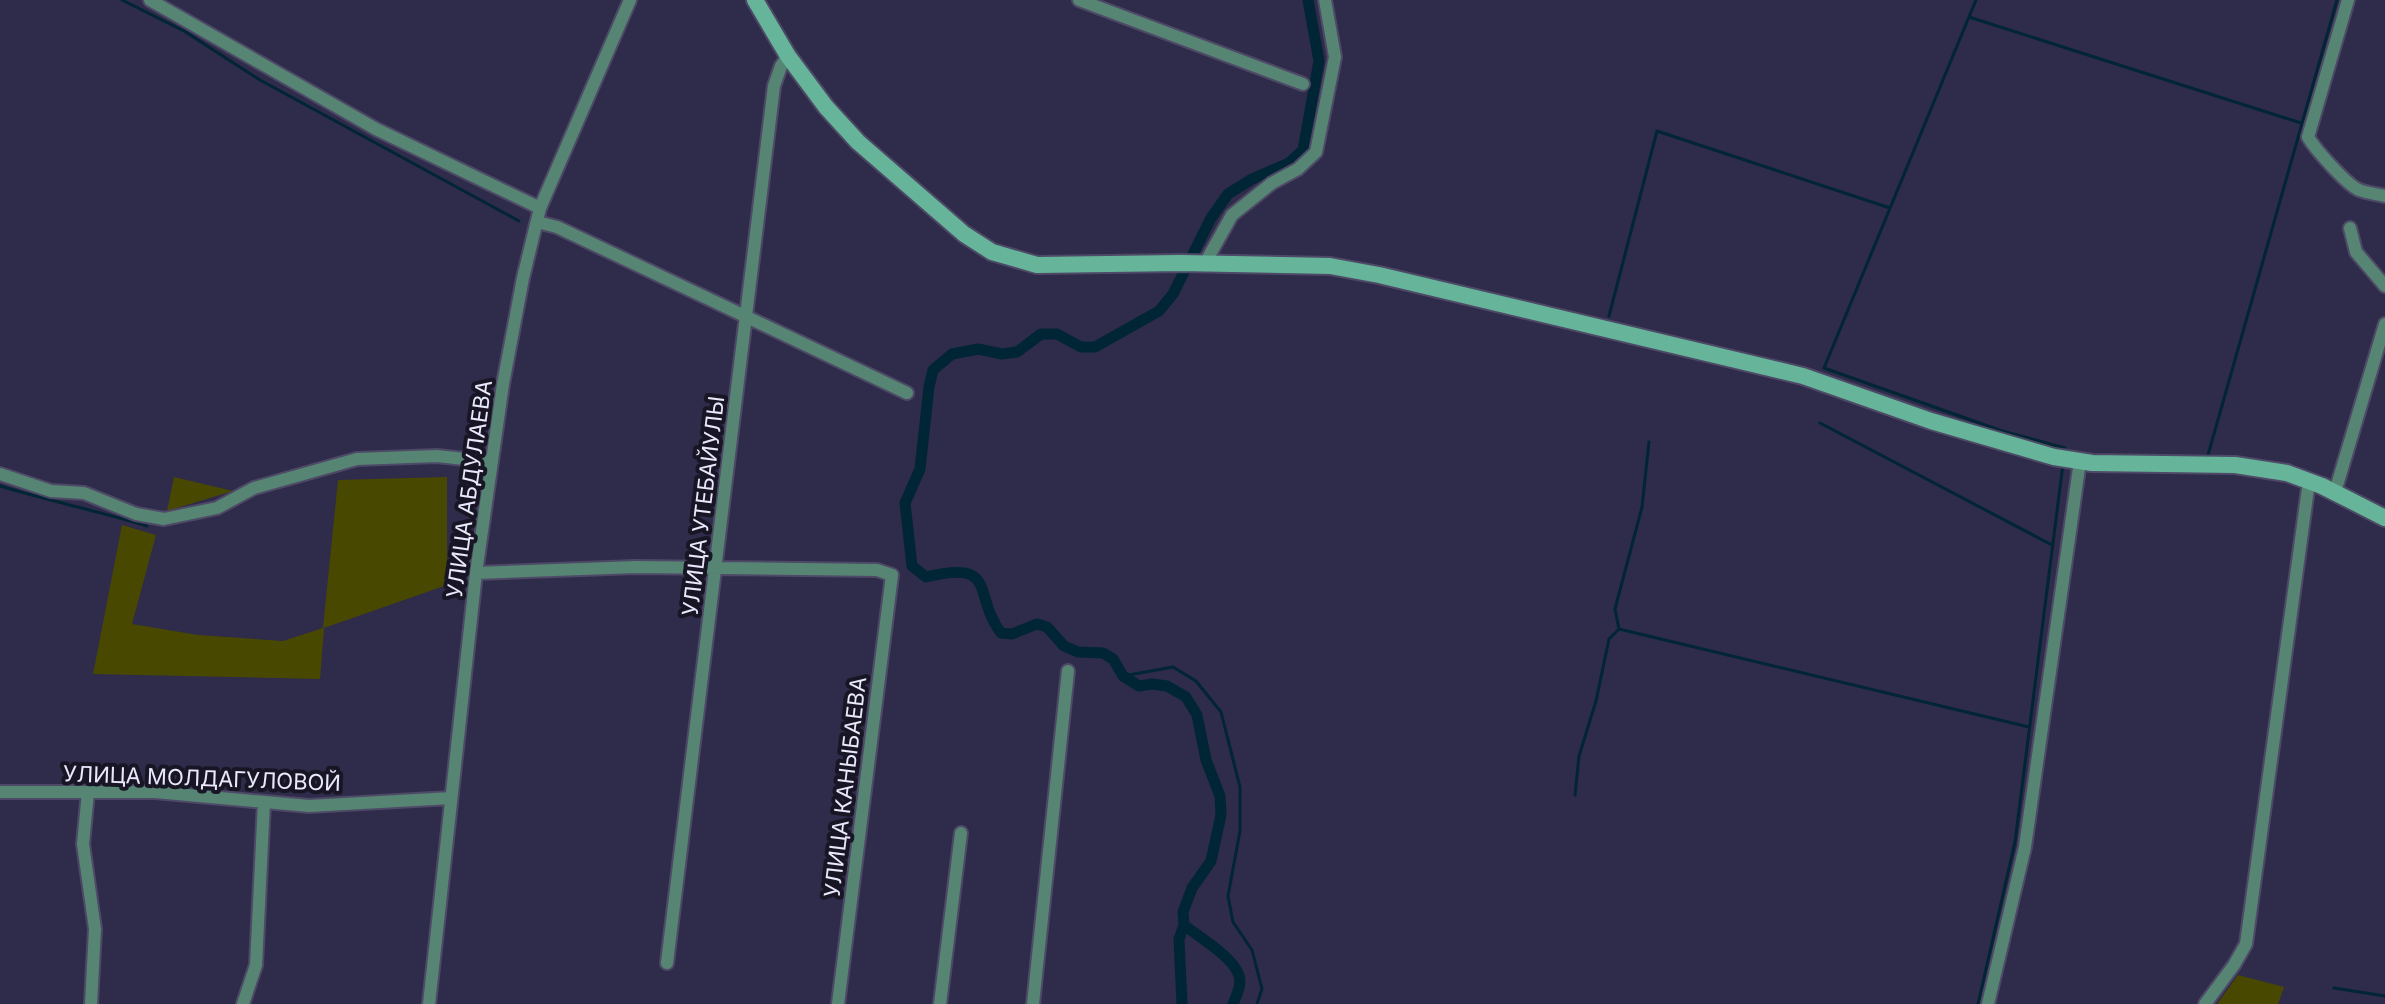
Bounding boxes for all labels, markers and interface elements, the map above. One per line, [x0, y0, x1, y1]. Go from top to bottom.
street label: УЛИЦА АБДУЛАЕВА [441, 378, 497, 600]
street label: УЛИЦА УТЕБАЙУЛЫ [677, 395, 729, 617]
street label: УЛИЦА КАНЫБАЕВА [819, 675, 871, 899]
street label: УЛИЦА МОЛДАГУЛОВОЙ [63, 760, 341, 796]

